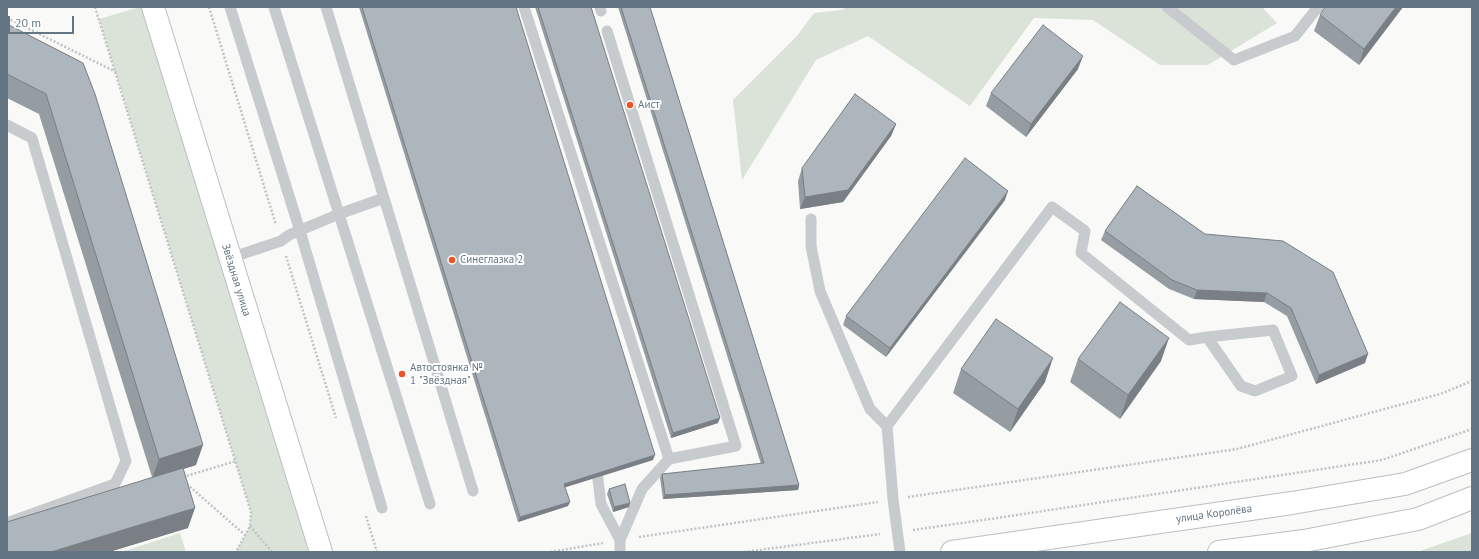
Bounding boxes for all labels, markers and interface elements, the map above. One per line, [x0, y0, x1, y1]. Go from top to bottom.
scale bar [10, 8, 76, 34]
text: 20 m [15, 15, 41, 30]
place label: Аист [638, 98, 660, 112]
marker: Аист [625, 100, 635, 110]
street label: Звёздная улица [219, 242, 253, 318]
place label: Синеглазка 2 [460, 253, 523, 267]
marker: Синеглазка 2 [447, 255, 457, 265]
place label: Автостоянка № 1 "Звёздная" [410, 361, 483, 387]
marker: Автостоянка № 1 "Звёздная" [397, 369, 407, 379]
street label: улица Королёва [1175, 502, 1253, 526]

